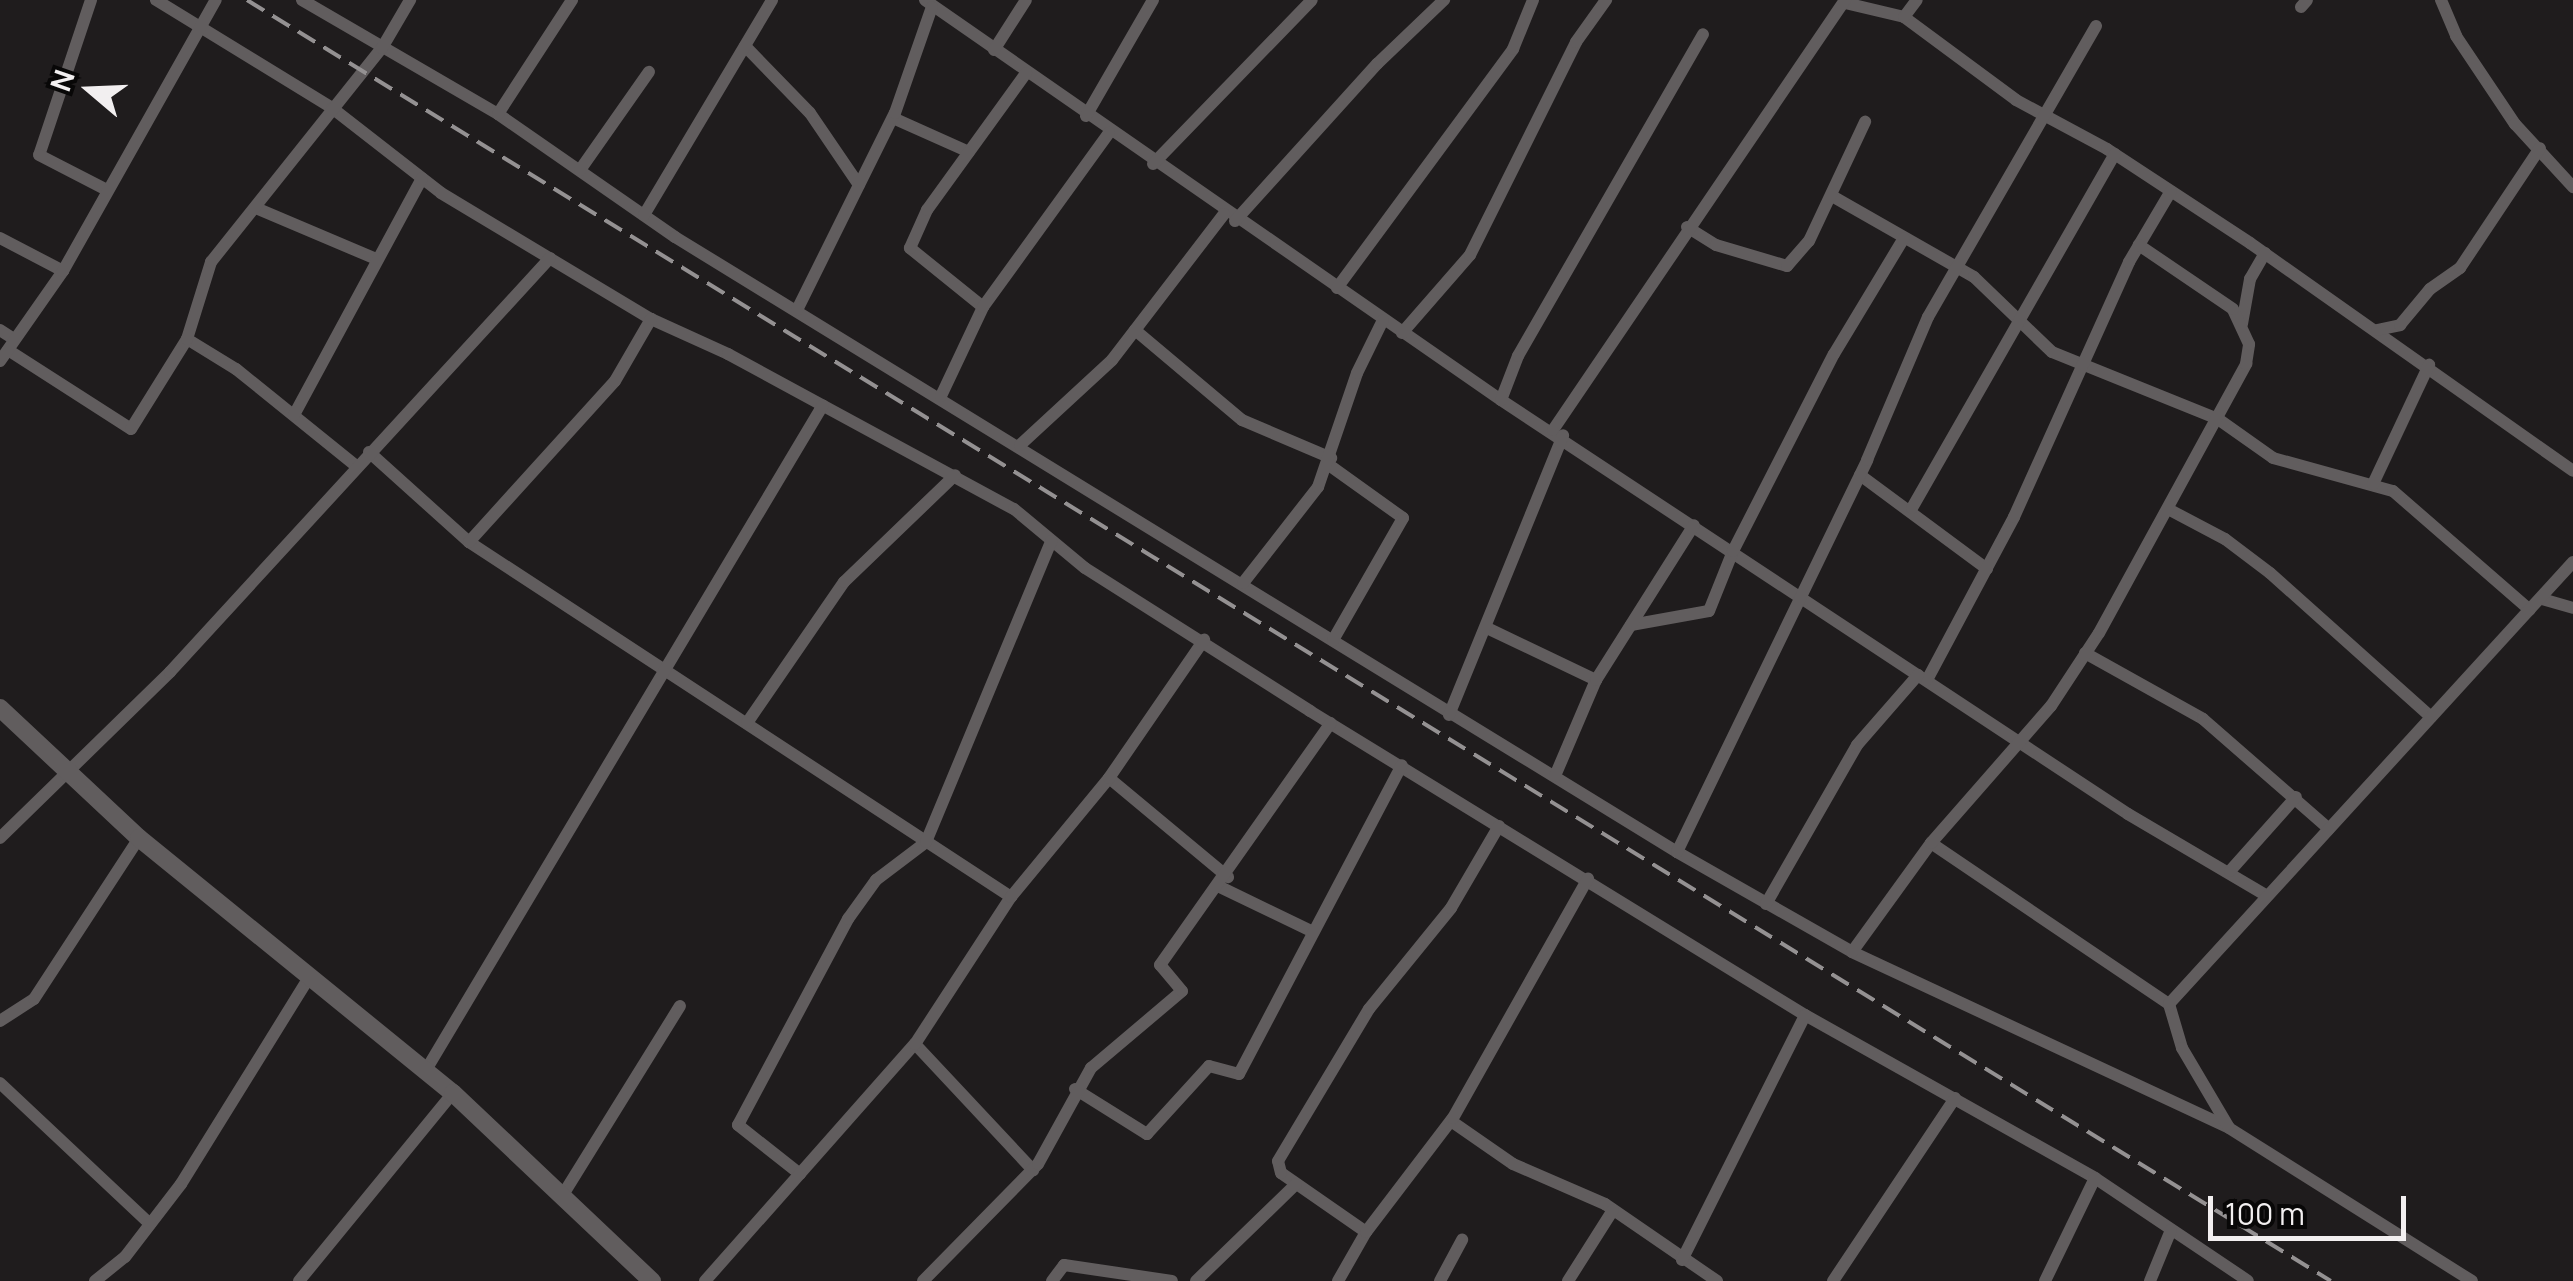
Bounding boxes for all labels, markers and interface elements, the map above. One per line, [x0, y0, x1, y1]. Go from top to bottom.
north arrow [40, 40, 140, 140]
text: N [40, 65, 83, 96]
scale bar [2213, 1176, 2410, 1238]
text: 100 m [2225, 1193, 2305, 1234]

